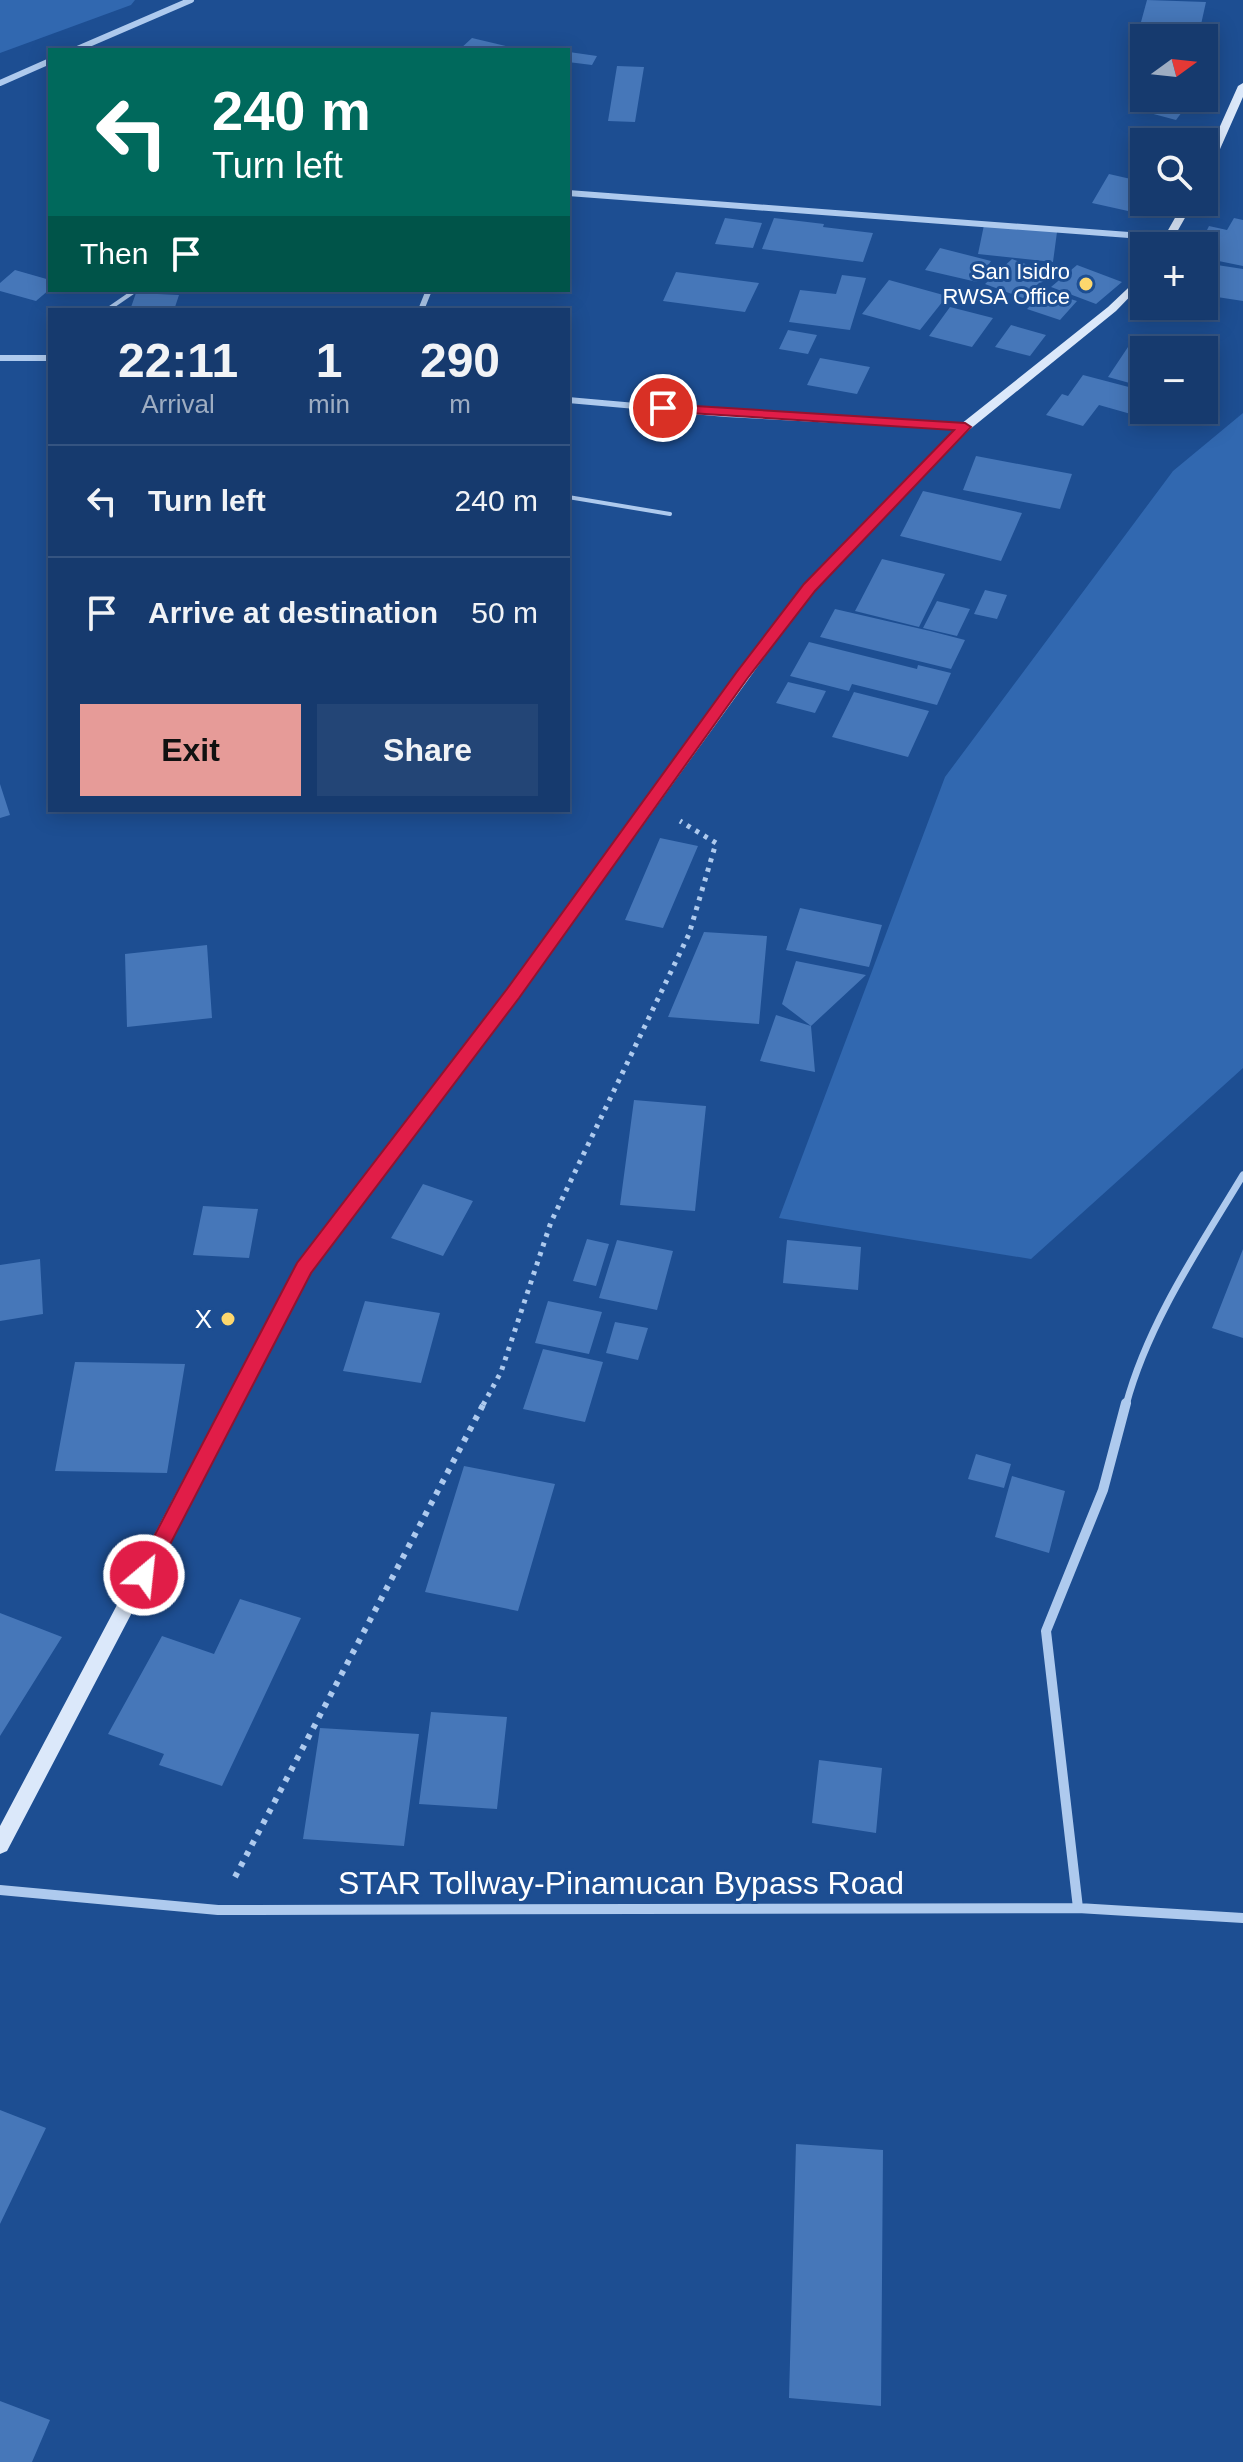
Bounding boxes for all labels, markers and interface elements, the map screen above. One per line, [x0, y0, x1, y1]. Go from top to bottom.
north arrow [1130, 24, 1218, 112]
map controls [1130, 24, 1218, 424]
text: 240 m [212, 79, 371, 142]
icon: left [80, 80, 184, 184]
button: search [1130, 128, 1218, 216]
text: Turn left [212, 145, 343, 186]
icon: arrive [164, 232, 208, 276]
button: + [1130, 232, 1218, 320]
text: Then [80, 237, 148, 270]
place label: San Isidro RWSA Office [942, 259, 1070, 309]
marker: San Isidro RWSA Office [1077, 275, 1095, 293]
text: 22:11 [118, 334, 238, 387]
text: 1 [316, 334, 342, 387]
text: 290 [420, 334, 500, 387]
button: − [1130, 336, 1218, 424]
pin [629, 374, 697, 442]
icon: arrive [641, 386, 685, 430]
text: Arrival [141, 389, 215, 419]
text: min [308, 389, 350, 419]
text: m [449, 389, 471, 419]
icon: left [80, 479, 124, 523]
text: Turn left [148, 484, 266, 517]
text: 240 m [455, 484, 538, 517]
icon: arrive [80, 591, 124, 635]
text: Arrive at destination [148, 596, 438, 629]
text: 50 m [471, 596, 538, 629]
button: Exit [80, 704, 301, 796]
button: Share [317, 704, 538, 796]
place label: X [195, 1304, 212, 1334]
marker: X [219, 1310, 237, 1328]
position arrow [102, 1533, 186, 1617]
street label: STAR Tollway-Pinamucan Bypass Road [338, 1865, 904, 1901]

